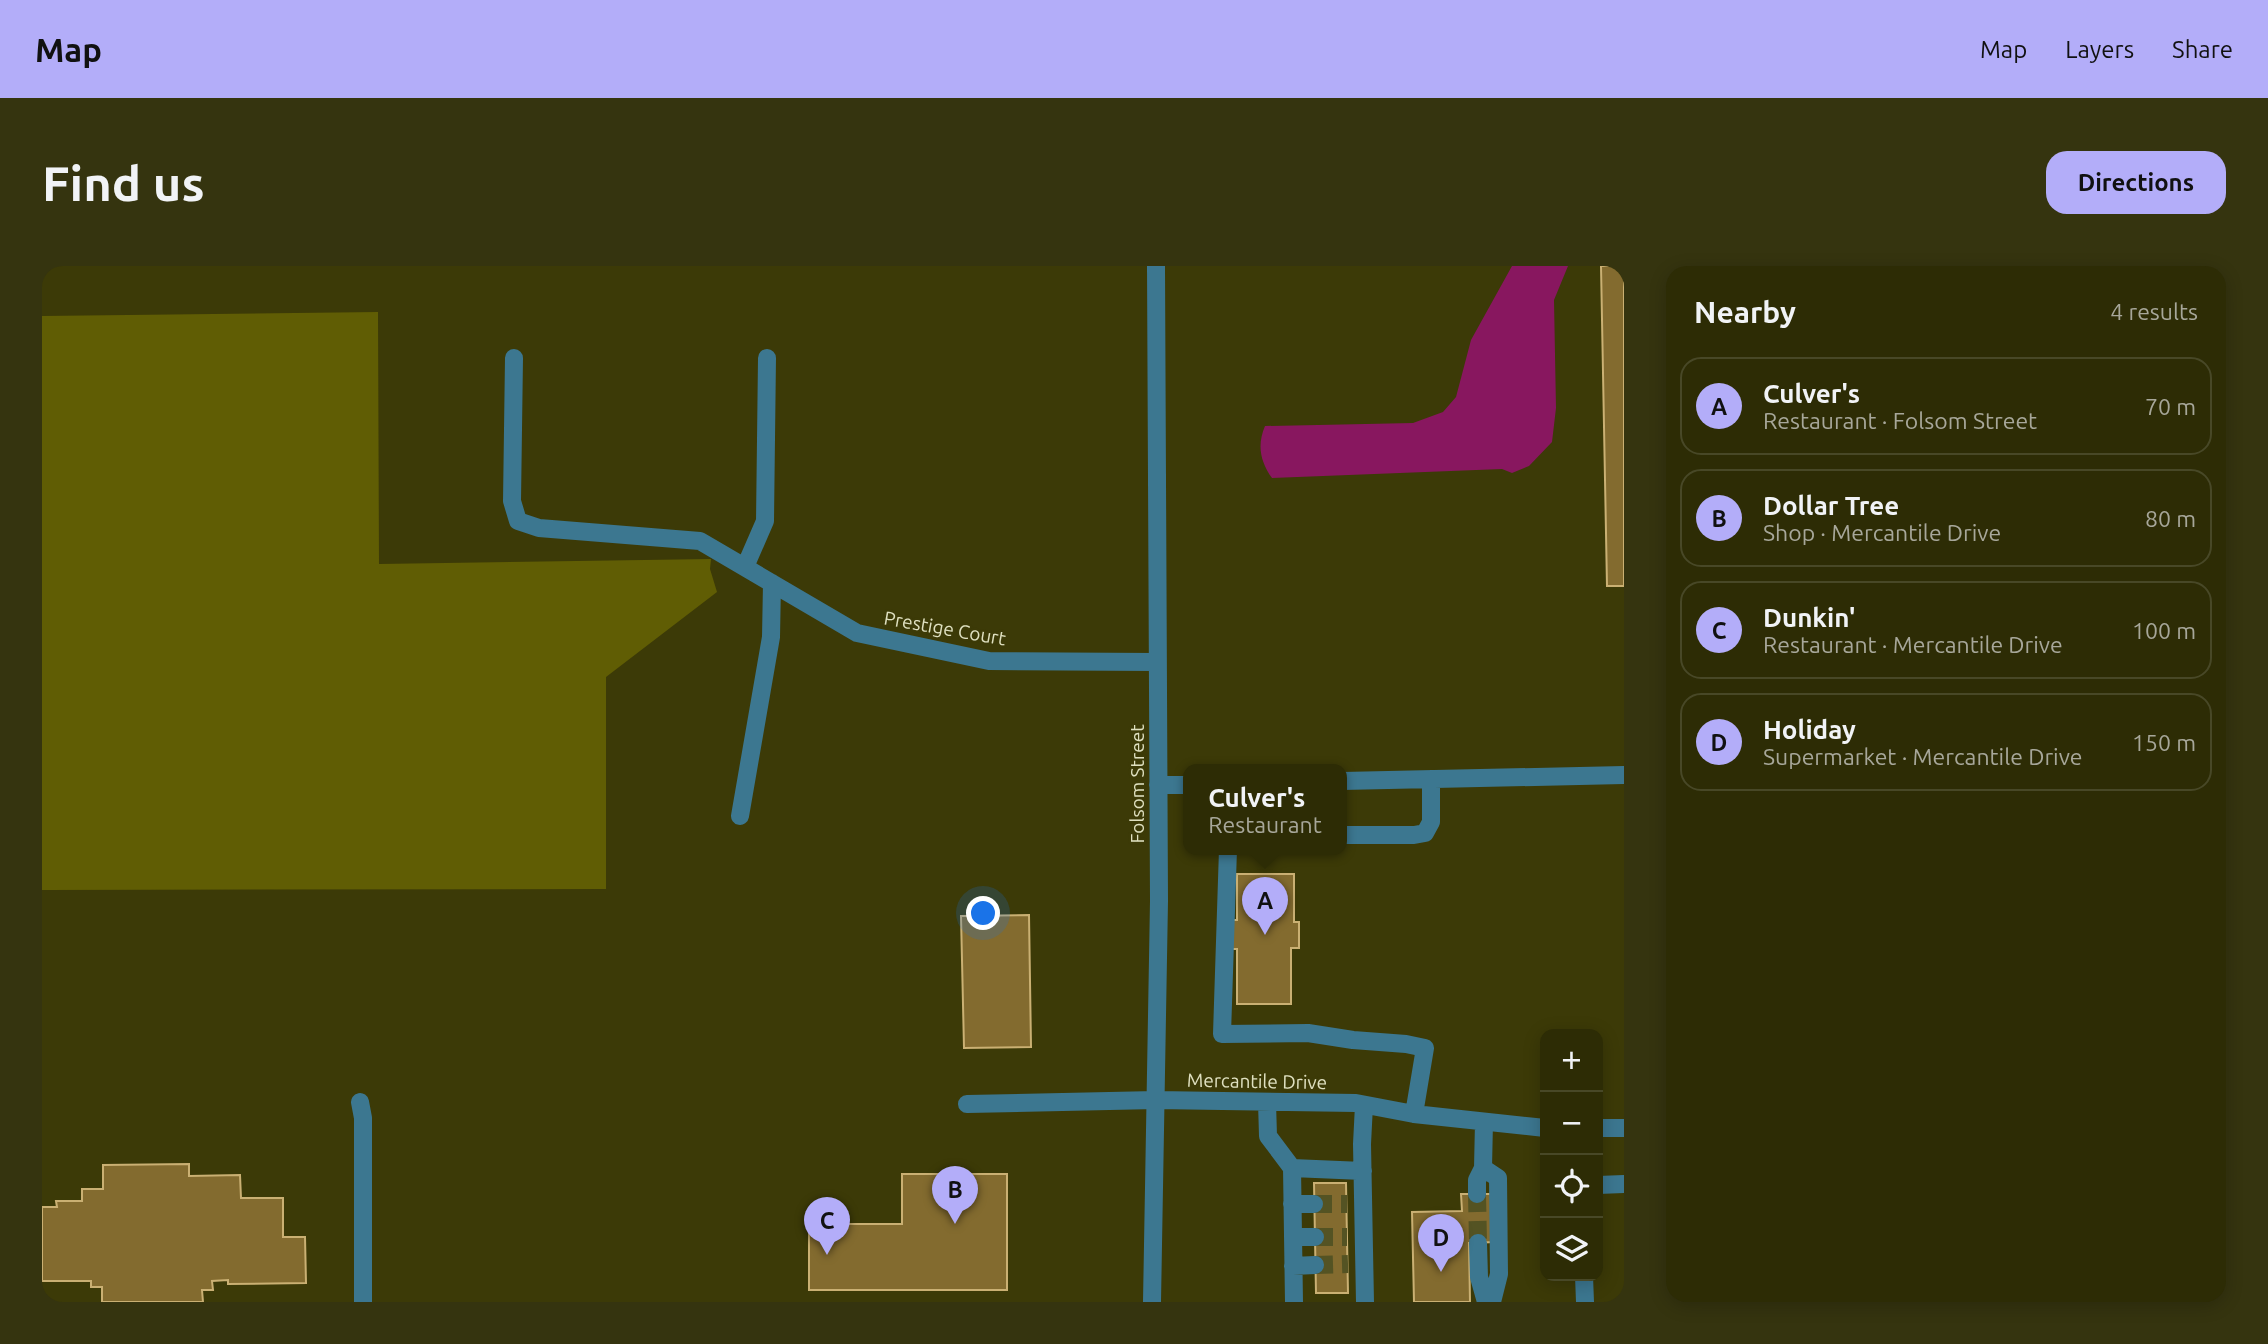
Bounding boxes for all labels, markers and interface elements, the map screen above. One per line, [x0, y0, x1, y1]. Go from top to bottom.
text: Map [35, 31, 102, 68]
text: Map [1980, 36, 2027, 63]
text: Layers [2065, 36, 2134, 63]
text: Share [2172, 36, 2233, 63]
button: Directions [2046, 151, 2226, 214]
text: Find us [42, 155, 205, 210]
text: Nearby [1694, 295, 1796, 329]
text: 4 results [2110, 299, 2198, 324]
text: Culver's [1763, 379, 1860, 408]
text: A [1711, 394, 1727, 419]
text: 70 m [2145, 394, 2196, 419]
text: Restaurant · Folsom Street [1763, 408, 2037, 433]
text: Dollar Tree [1763, 491, 1899, 520]
text: B [1711, 506, 1727, 531]
text: 80 m [2145, 506, 2196, 531]
text: Shop · Mercantile Drive [1763, 520, 2001, 545]
text: Dunkin' [1763, 603, 1855, 632]
street label: Prestige Court [882, 606, 1008, 650]
text: C [1712, 618, 1726, 643]
text: 100 m [2132, 618, 2196, 643]
text: Restaurant · Mercantile Drive [1763, 632, 2063, 657]
text: Holiday [1763, 715, 1856, 744]
street label: Folsom Street [1126, 724, 1148, 844]
text: D [1711, 730, 1727, 755]
text: 150 m [2132, 730, 2196, 755]
text: Supermarket · Mercantile Drive [1763, 744, 2083, 769]
popup [1183, 764, 1347, 855]
text: Culver's [1208, 783, 1305, 812]
text: Restaurant [1208, 812, 1322, 837]
pin: A [1242, 877, 1288, 935]
your location [966, 896, 1000, 930]
map controls [1540, 1029, 1603, 1281]
button: + [1540, 1029, 1603, 1092]
street label: Mercantile Drive [1187, 1069, 1327, 1093]
button: − [1540, 1092, 1603, 1155]
button: locate [1540, 1155, 1603, 1218]
pin: B [932, 1166, 978, 1224]
pin: C [804, 1197, 850, 1255]
pin: D [1418, 1214, 1464, 1272]
button: layers [1540, 1218, 1603, 1281]

